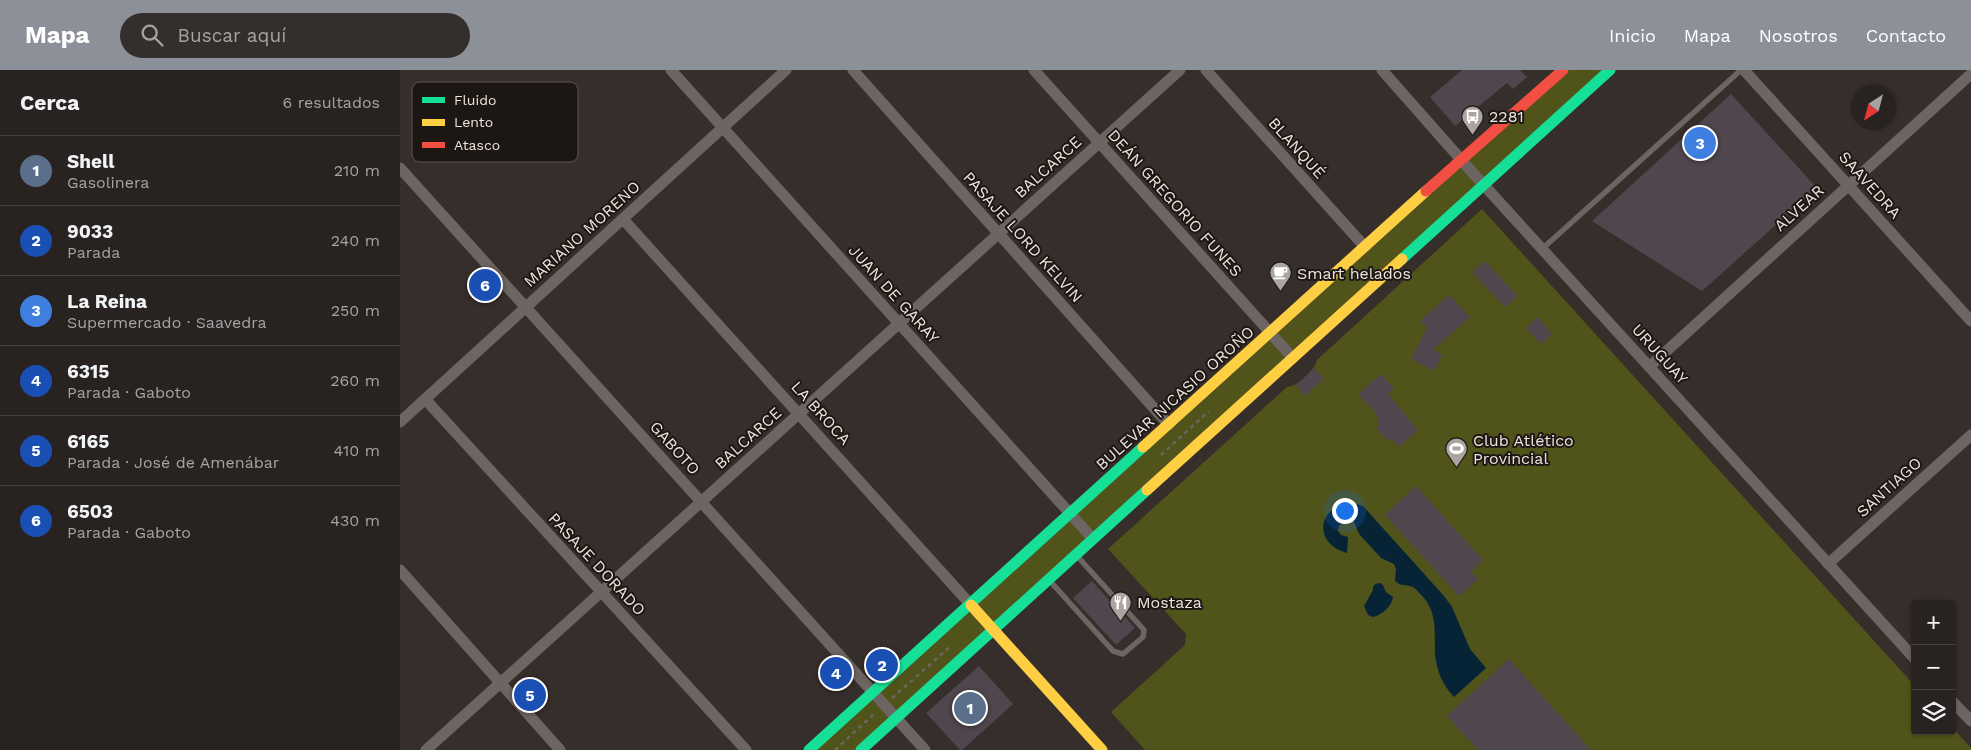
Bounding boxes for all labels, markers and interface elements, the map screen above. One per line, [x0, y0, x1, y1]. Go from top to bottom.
search box [120, 13, 470, 58]
text: Mapa [25, 21, 90, 49]
icon: search [138, 21, 166, 49]
text: Buscar aquí [178, 24, 286, 47]
text: Inicio [1609, 25, 1656, 46]
text: Mapa [1684, 25, 1731, 46]
text: Nosotros [1759, 25, 1838, 46]
text: Contacto [1866, 25, 1946, 46]
legend [412, 82, 578, 162]
north arrow [1851, 85, 1896, 130]
text: Cerca [20, 90, 79, 115]
text: Fluido [454, 92, 496, 108]
text: 6 resultados [283, 93, 380, 112]
bus stop icon: 2281 [1461, 104, 1485, 135]
place label: 2281 [1489, 107, 1524, 126]
street label: BLANQUÉ [1265, 113, 1329, 183]
text: Lento [454, 114, 493, 130]
pin: 3 [1684, 124, 1716, 162]
street label: DEÁN GREGORIO FUNES [1104, 126, 1246, 280]
street label: BALCARCE [1011, 132, 1085, 202]
text: Atasco [454, 137, 500, 153]
street label: SAAVEDRA [1835, 148, 1905, 223]
text: Shell [67, 150, 114, 173]
text: 1 [33, 161, 39, 180]
text: 210 m [334, 161, 380, 180]
street label: PASAJE LORD KELVIN [959, 168, 1087, 306]
text: Gasolinera [67, 173, 149, 192]
street label: MARIANO MORENO [520, 177, 644, 291]
street label: ALVEAR [1770, 181, 1828, 235]
text: 9033 [67, 220, 113, 243]
text: 2 [31, 231, 41, 250]
text: 240 m [331, 231, 380, 250]
street label: JUAN DE GARAY [845, 241, 943, 347]
text: Parada [67, 243, 120, 262]
cafe icon: Smart helados [1269, 261, 1293, 292]
place label: Smart helados [1297, 264, 1411, 283]
pin: 6 [469, 266, 501, 304]
text: La Reina [67, 290, 147, 313]
text: 3 [31, 301, 41, 320]
text: 250 m [331, 301, 380, 320]
text: Supermercado · Saavedra [67, 313, 267, 332]
street label: URUGUAY [1628, 320, 1692, 388]
street label: BULEVAR NICASIO OROÑO [1092, 322, 1258, 474]
text: 6315 [67, 360, 109, 383]
text: 4 [31, 371, 41, 390]
text: 260 m [330, 371, 380, 390]
street label: LA BROCA [787, 377, 855, 449]
text: Parada · Gaboto [67, 383, 191, 402]
street label: BALCARCE [711, 403, 785, 473]
street label: GABOTO [646, 417, 704, 479]
text: 6165 [67, 430, 109, 453]
place label: Club Atlético Provincial [1473, 431, 1574, 468]
sports icon: Club Atlético Provincial [1445, 437, 1469, 468]
text: 5 [31, 441, 41, 460]
text: 410 m [334, 441, 380, 460]
text: Parada · José de Amenábar [67, 453, 279, 472]
street label: SANTIAGO [1853, 453, 1925, 521]
your location [1332, 498, 1358, 524]
text: 6503 [67, 500, 113, 523]
street label: PASAJE DORADO [545, 509, 649, 619]
text: 6 [31, 511, 41, 530]
text: 430 m [330, 511, 380, 530]
text: Parada · Gaboto [67, 523, 191, 542]
restaurant icon: Mostaza [1109, 590, 1133, 621]
place label: Mostaza [1137, 593, 1202, 612]
map controls [1911, 600, 1956, 735]
button: + [1911, 600, 1956, 645]
button: − [1911, 645, 1956, 690]
pin: 2 [866, 646, 898, 684]
pin: 4 [820, 654, 852, 692]
pin: 5 [514, 676, 546, 714]
pin: 1 [954, 689, 986, 727]
button: layers [1911, 690, 1956, 735]

